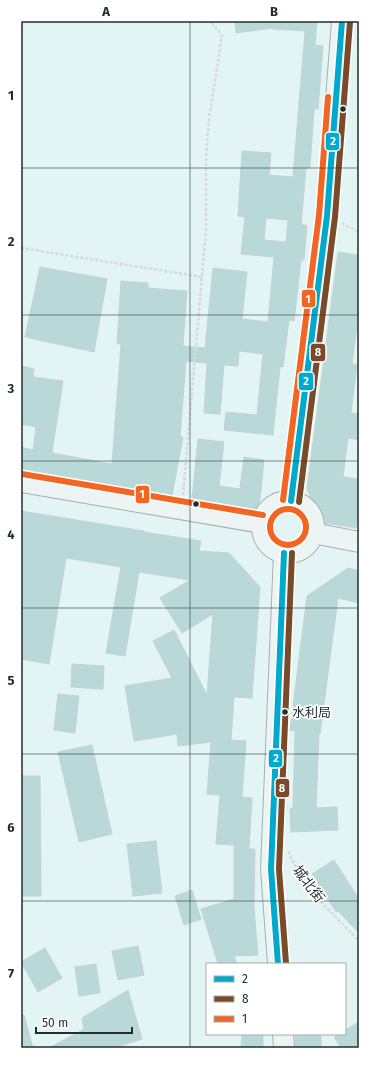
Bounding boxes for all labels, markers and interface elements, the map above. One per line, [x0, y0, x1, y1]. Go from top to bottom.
text: A [101, 4, 110, 19]
text: B [270, 4, 278, 19]
text: 1 [8, 88, 14, 103]
unlabelled marker [338, 104, 348, 114]
line badge: 2 [325, 132, 340, 151]
text: 2 [330, 135, 336, 148]
text: 2 [8, 234, 15, 249]
line badge: 1 [301, 289, 316, 308]
text: 1 [305, 293, 311, 306]
line badge: 8 [310, 343, 326, 362]
text: 8 [315, 346, 322, 359]
line badge: 2 [298, 372, 314, 391]
text: 2 [303, 375, 309, 388]
text: 3 [7, 381, 15, 396]
line badge: 1 [135, 485, 150, 504]
text: 1 [139, 488, 145, 501]
unlabelled marker [191, 499, 201, 509]
text: 4 [7, 527, 15, 542]
text: 5 [8, 673, 15, 688]
place label: 水利局 [292, 705, 331, 720]
marker: 水利局 [280, 707, 290, 717]
line badge: 2 [268, 749, 283, 768]
text: 2 [273, 752, 279, 765]
line badge: 8 [275, 778, 290, 798]
text: 8 [279, 782, 286, 795]
text: 6 [7, 820, 15, 835]
street label: 城北街 [289, 862, 328, 906]
legend [206, 963, 346, 1035]
text: 7 [8, 966, 14, 981]
text: 2 [242, 972, 248, 986]
text: 8 [242, 992, 249, 1006]
scale bar [36, 1009, 132, 1035]
text: 1 [242, 1012, 247, 1026]
text: 50 m [42, 1016, 68, 1030]

